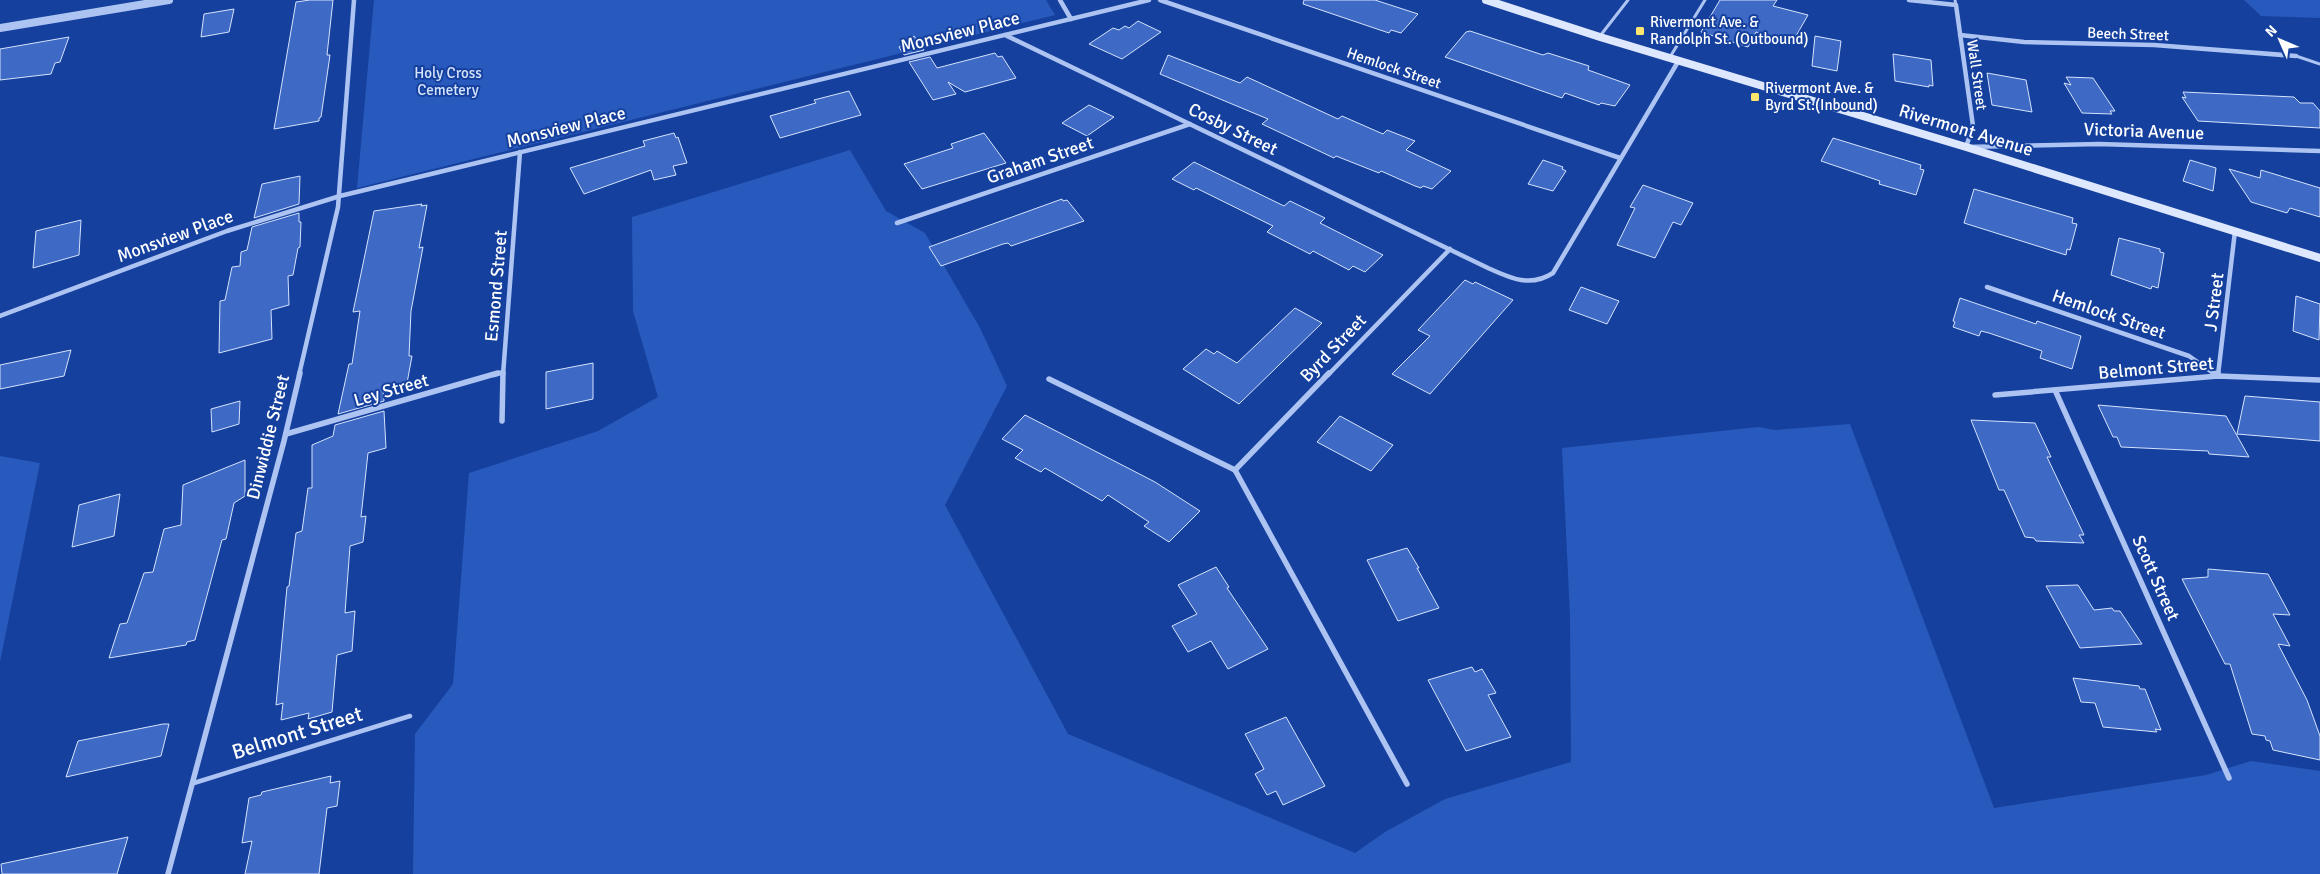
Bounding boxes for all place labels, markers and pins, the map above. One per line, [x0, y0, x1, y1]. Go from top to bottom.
place label: Rivermont Ave. & Randolph St. (Outbound) [1650, 13, 1808, 48]
marker: Rivermont Ave. & Randolph St. (Outbound) [1634, 25, 1646, 37]
place label: Rivermont Ave. & Byrd St.(Inbound) [1765, 79, 1878, 114]
marker: Rivermont Ave. & Byrd St.(Inbound) [1749, 91, 1761, 103]

